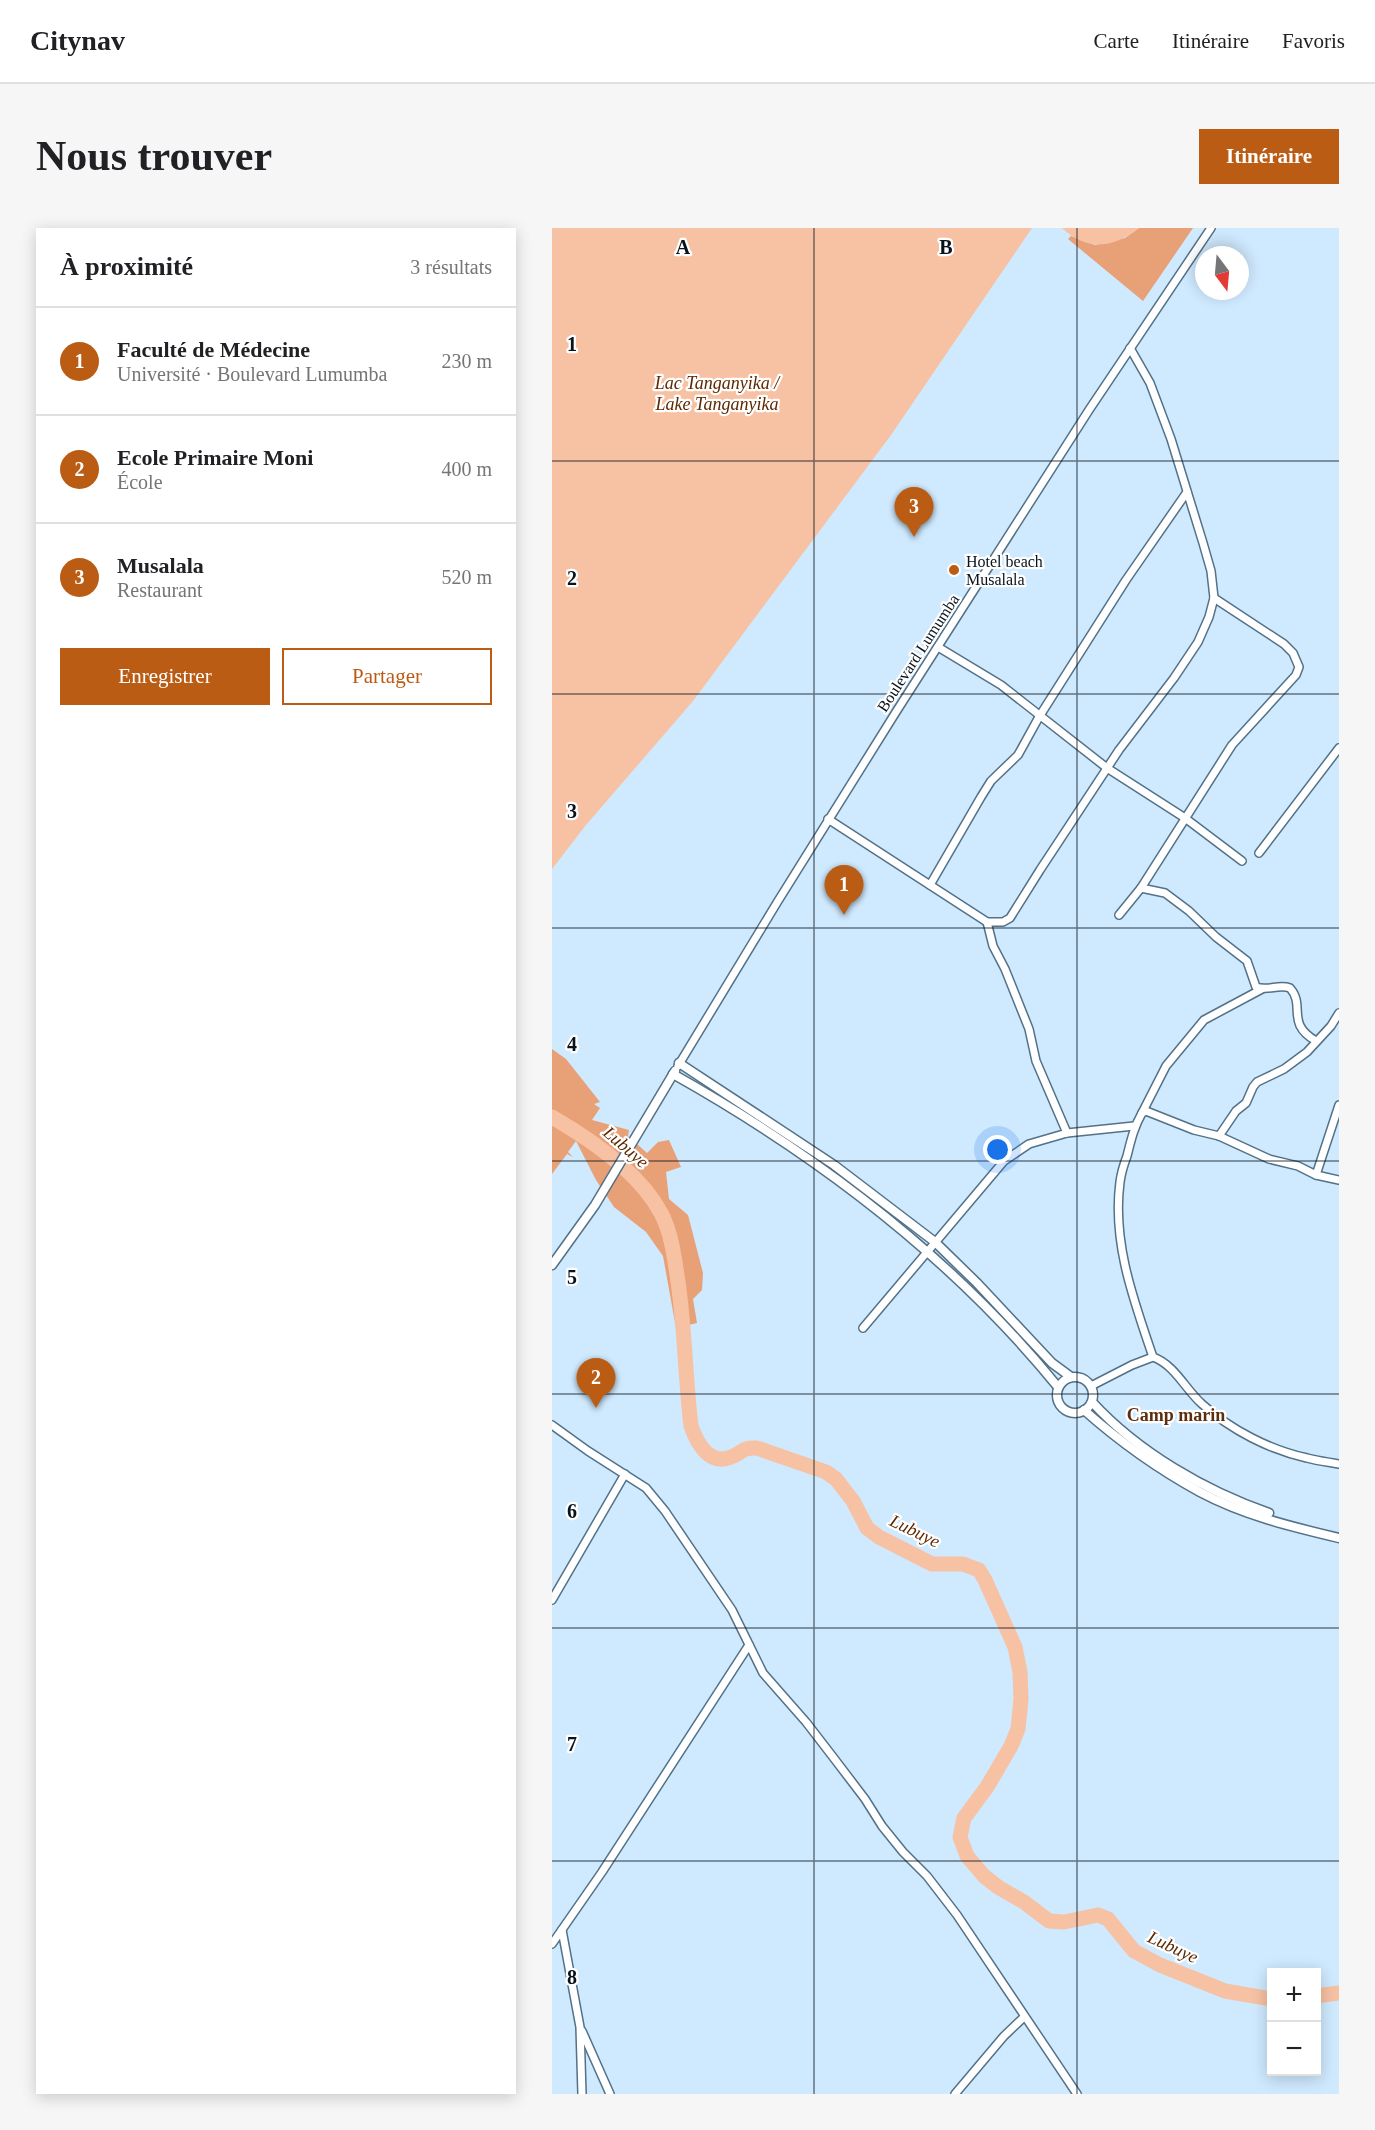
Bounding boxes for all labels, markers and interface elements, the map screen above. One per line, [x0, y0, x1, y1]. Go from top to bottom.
text: Citynav [30, 25, 125, 56]
text: Carte [1094, 29, 1139, 53]
text: Itinéraire [1172, 29, 1249, 53]
text: Favoris [1282, 29, 1345, 53]
button: Itinéraire [1199, 129, 1339, 184]
text: Nous trouver [36, 133, 272, 179]
text: A [676, 236, 691, 258]
text: B [939, 236, 953, 258]
north arrow [1195, 246, 1249, 300]
text: À proximité [60, 252, 193, 281]
text: 3 résultats [410, 256, 492, 278]
text: 1 [567, 333, 577, 355]
text: Faculté de Médecine [117, 337, 310, 362]
text: 1 [75, 350, 85, 372]
text: 230 m [441, 350, 492, 372]
text: Université · Boulevard Lumumba [117, 363, 388, 385]
water label: Lac Tanganyika / Lake Tanganyika [654, 373, 781, 414]
text: Ecole Primaire Moni [117, 445, 313, 470]
text: 2 [75, 458, 85, 480]
text: 400 m [441, 458, 492, 480]
text: École [117, 471, 163, 493]
pin: 3 [894, 488, 934, 537]
text: Musalala [117, 553, 204, 578]
place label: Hotel beach Musalala [966, 553, 1043, 588]
marker: Hotel beach Musalala [947, 563, 961, 577]
text: 3 [75, 566, 85, 588]
text: 520 m [441, 566, 492, 588]
text: 2 [567, 567, 577, 589]
text: Restaurant [117, 579, 203, 601]
street label: Boulevard Lumumba [874, 591, 962, 715]
button: Enregistrer [60, 648, 270, 705]
button: Partager [282, 648, 492, 705]
text: 3 [567, 800, 577, 822]
pin: 1 [824, 866, 864, 915]
text: 4 [567, 1033, 577, 1055]
water label: Lubuye [599, 1121, 653, 1172]
your location [983, 1135, 1012, 1164]
text: 5 [567, 1266, 577, 1288]
pin: 2 [576, 1358, 615, 1408]
district label: Camp marin [1127, 1405, 1225, 1425]
text: 6 [567, 1500, 577, 1522]
water label: Lubuye [886, 1510, 943, 1552]
text: 7 [567, 1733, 577, 1755]
water label: Lubuye [1144, 1926, 1201, 1967]
text: 8 [567, 1966, 577, 1988]
map controls [1267, 1968, 1321, 2076]
button: + [1267, 1968, 1321, 2022]
button: − [1267, 2022, 1321, 2076]

